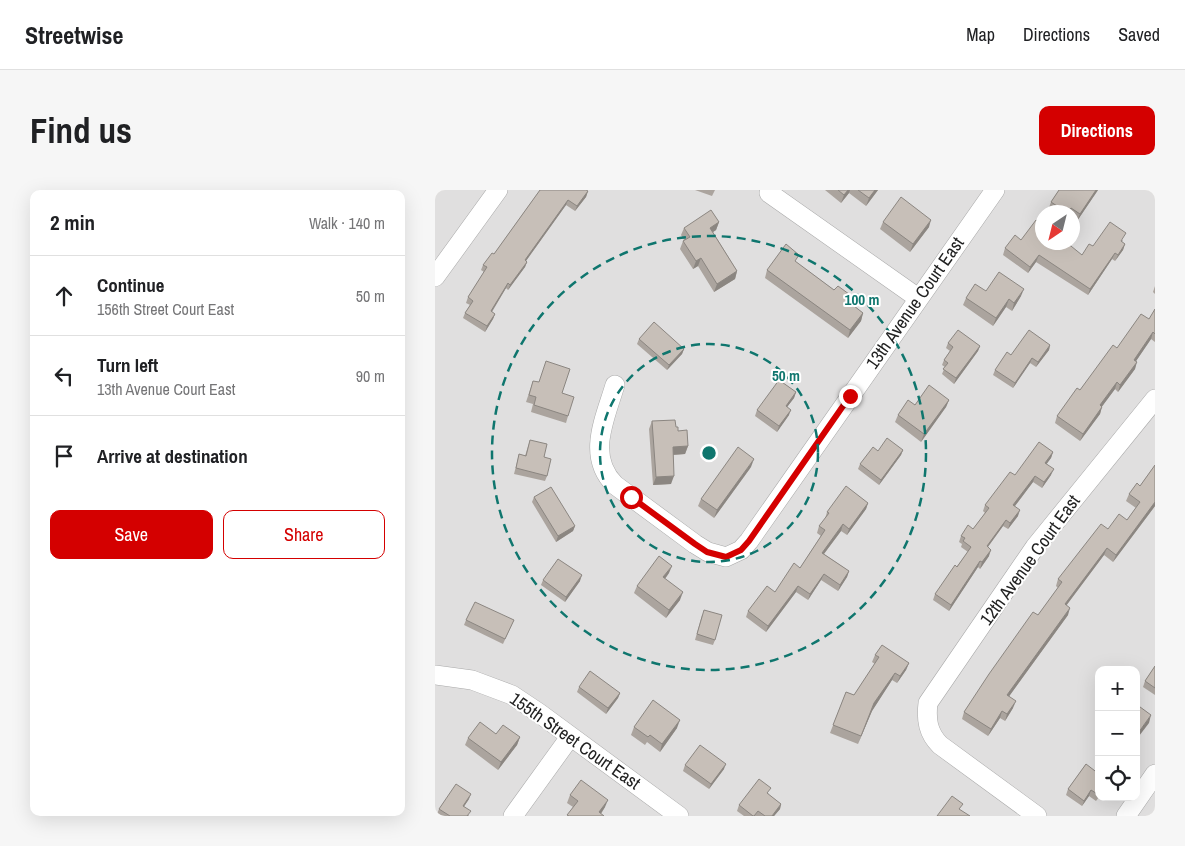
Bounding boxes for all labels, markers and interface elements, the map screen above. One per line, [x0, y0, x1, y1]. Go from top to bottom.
text: Streetwise [25, 19, 123, 51]
text: Map [966, 22, 995, 47]
text: Directions [1023, 22, 1090, 47]
text: Saved [1118, 22, 1160, 47]
button: Directions [1039, 106, 1155, 155]
text: Find us [30, 107, 132, 154]
north arrow [1035, 205, 1080, 250]
text: 2 min [50, 208, 95, 237]
text: Walk · 140 m [309, 212, 385, 234]
street label: 13th Avenue Court East [860, 232, 969, 374]
text: Continue [97, 272, 165, 298]
icon: ahead [50, 282, 78, 310]
text: 50 m [356, 285, 385, 307]
text: 100 m [845, 289, 879, 310]
text: 156th Street Court East [97, 298, 234, 320]
text: Turn left [97, 352, 158, 378]
icon: left [50, 362, 78, 390]
text: 90 m [356, 365, 385, 387]
text: 50 m [772, 365, 800, 386]
text: 13th Avenue Court East [97, 378, 235, 400]
route end [839, 385, 862, 408]
icon: arrive [50, 442, 78, 470]
text: Arrive at destination [97, 443, 248, 469]
centre of rings [700, 444, 718, 462]
route start [620, 486, 643, 509]
street label: 12th Avenue Court East [974, 489, 1085, 630]
button: Save [50, 510, 213, 559]
button: Share [223, 510, 385, 559]
map controls [1095, 666, 1140, 801]
button: + [1095, 666, 1140, 711]
street label: 155th Street Court East [505, 686, 646, 795]
button: − [1095, 711, 1140, 756]
button: locate [1095, 756, 1140, 801]

